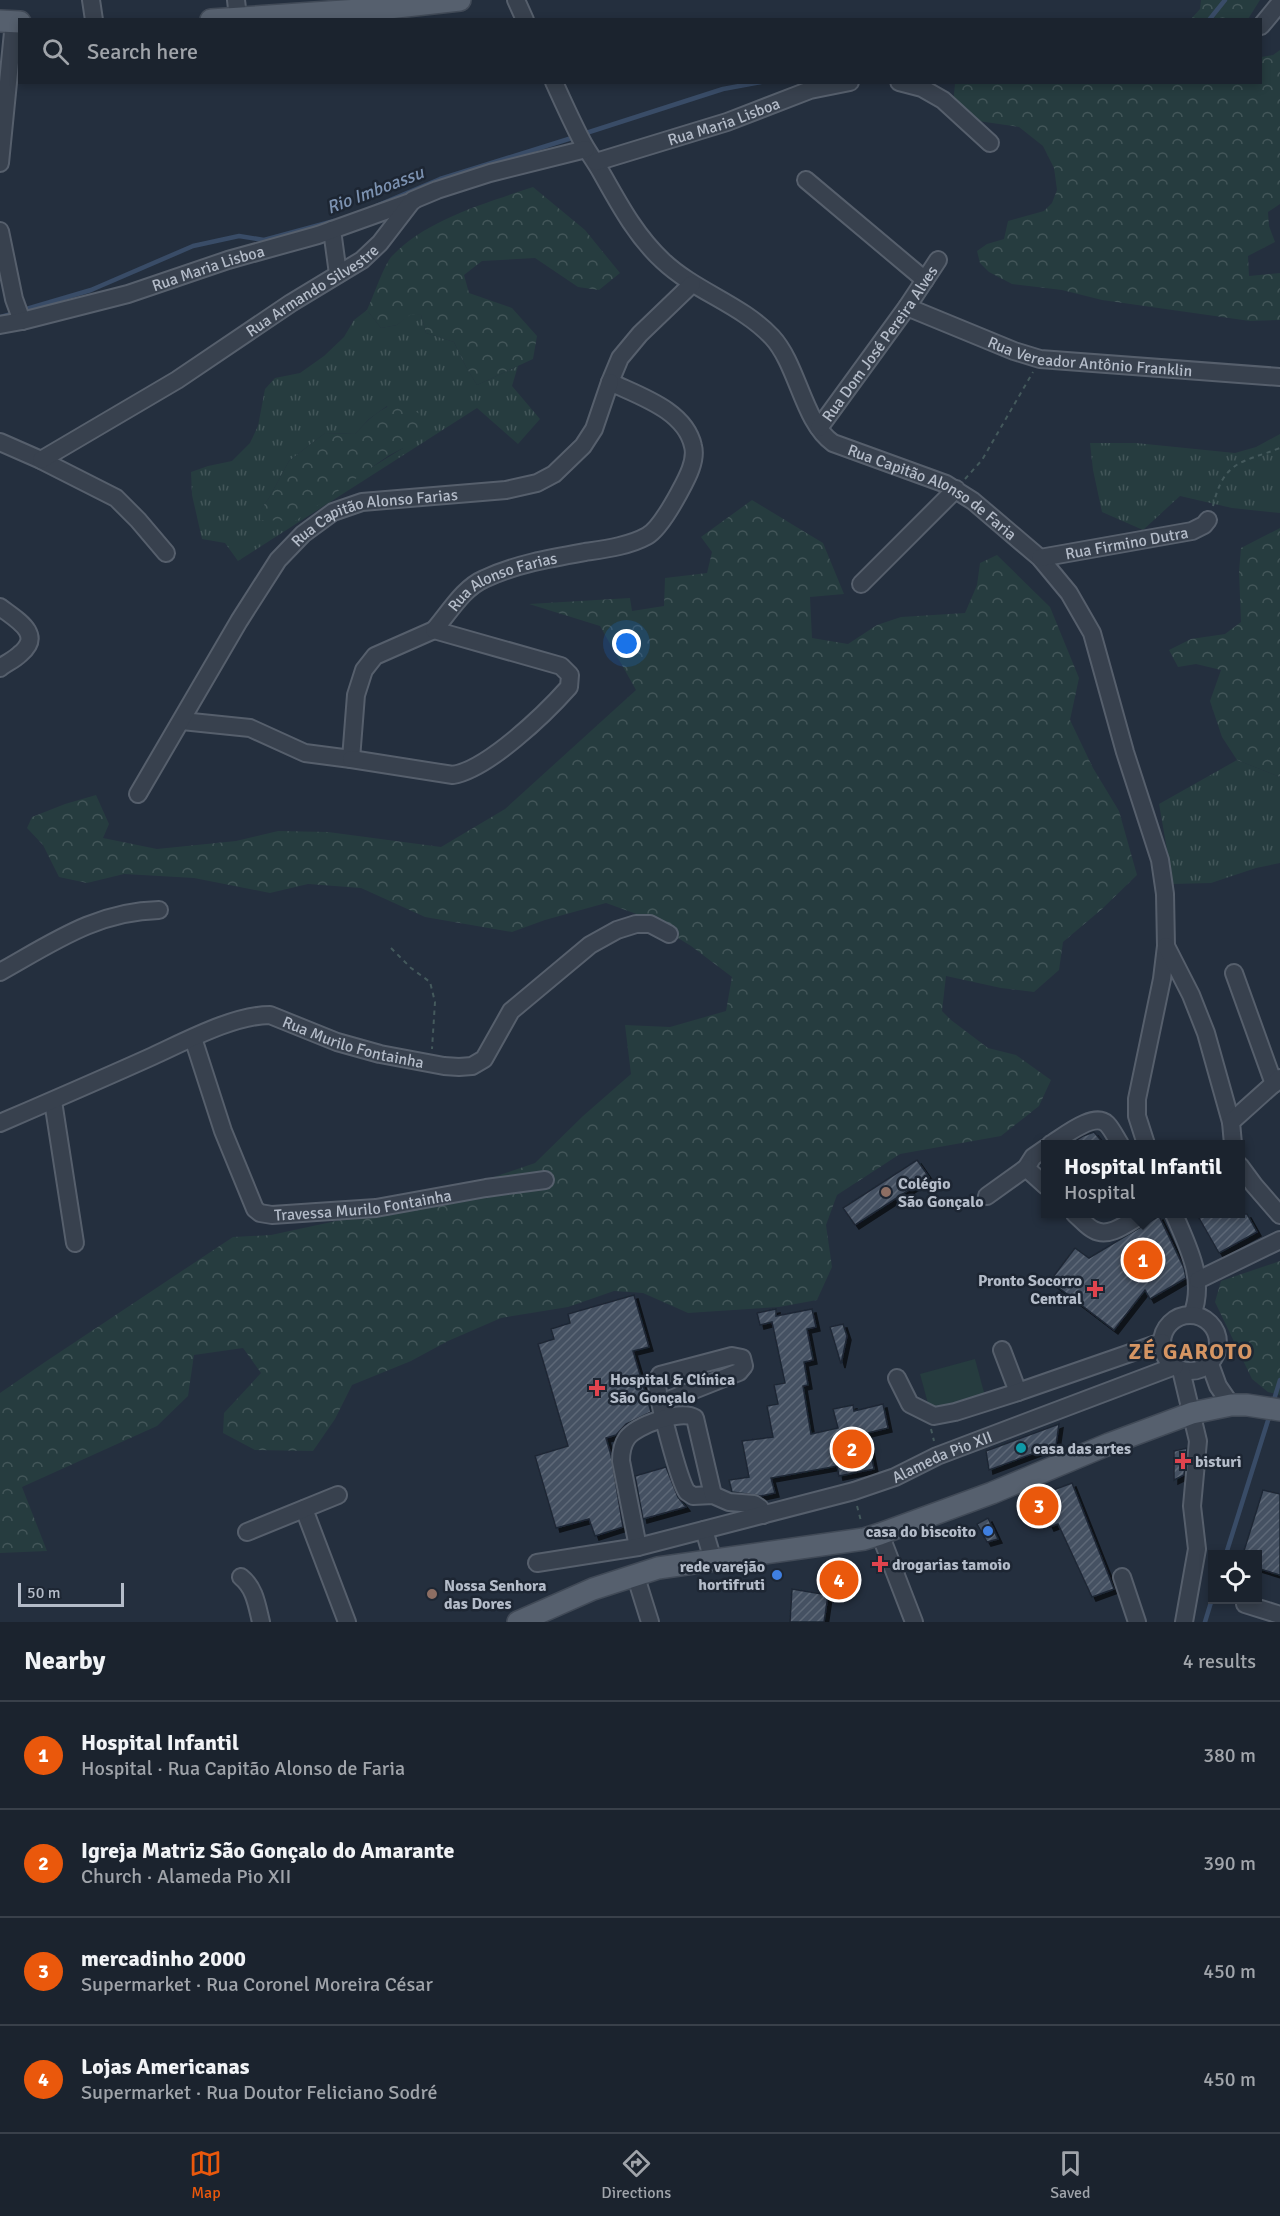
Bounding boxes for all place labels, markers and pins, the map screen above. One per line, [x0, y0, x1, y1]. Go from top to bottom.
place label: Colégio São Gonçalo [898, 1174, 984, 1212]
marker: Colégio São Gonçalo [879, 1185, 893, 1199]
pin: 1 [1124, 1238, 1162, 1282]
place label: Pronto Socorro Central [978, 1271, 1082, 1309]
marker: Pronto Socorro Central [1086, 1280, 1104, 1298]
place label: Hospital & Clínica São Gonçalo [610, 1370, 735, 1408]
marker: Hospital & Clínica São Gonçalo [588, 1379, 606, 1397]
pin: 2 [832, 1426, 872, 1472]
place label: casa das artes [1033, 1439, 1131, 1459]
marker: casa das artes [1014, 1441, 1028, 1455]
place label: bisturi [1195, 1452, 1242, 1472]
marker: bisturi [1176, 1454, 1190, 1468]
pin: 3 [1020, 1484, 1058, 1528]
place label: casa do biscoito [866, 1522, 976, 1542]
marker: casa do biscoito [981, 1524, 995, 1538]
place label: drogarias tamoio [892, 1555, 1011, 1575]
place label: rede varejão hortifruti [680, 1557, 765, 1595]
marker: drogarias tamoio [873, 1557, 887, 1571]
pin: 4 [820, 1558, 858, 1602]
marker: rede varejão hortifruti [770, 1568, 784, 1582]
place label: Nossa Senhora das Dores [444, 1576, 546, 1614]
marker: Nossa Senhora das Dores [425, 1587, 439, 1601]

